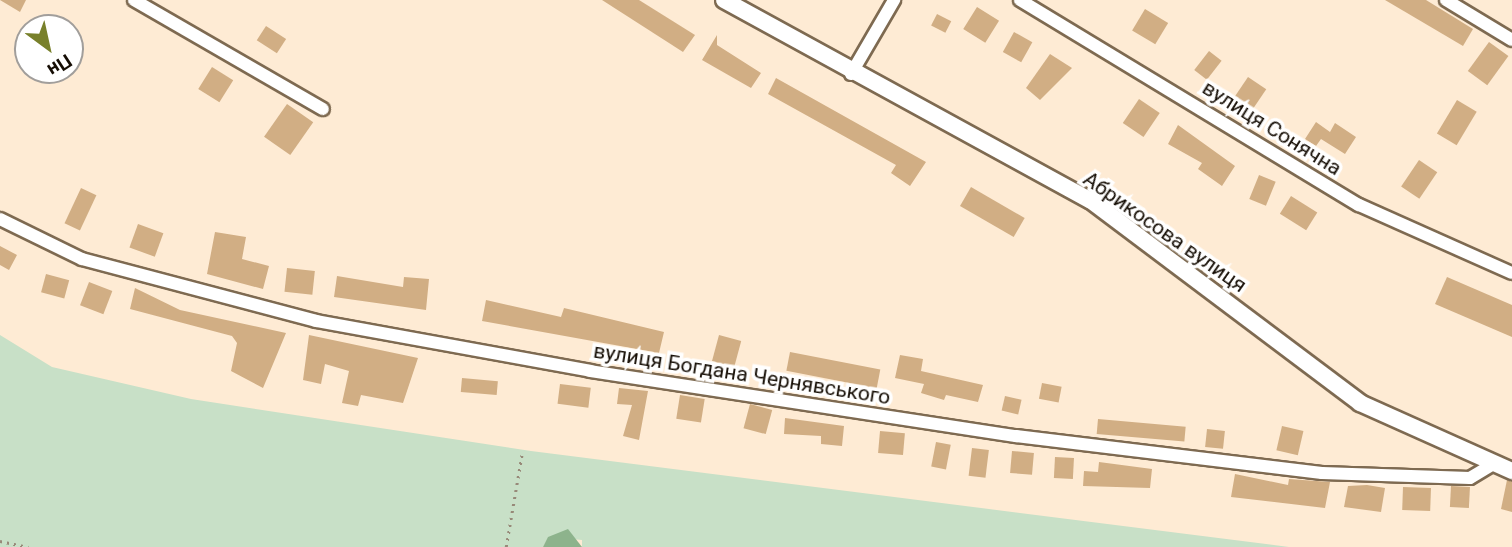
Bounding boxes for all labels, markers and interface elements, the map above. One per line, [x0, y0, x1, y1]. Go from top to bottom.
north arrow [14, 14, 84, 84]
text: Пн [43, 49, 76, 82]
street label: вулиця Сонячна [1198, 75, 1346, 181]
street label: Абрикосова вулиця [1079, 166, 1251, 298]
street label: вулиця Богдана Чернявського [592, 338, 892, 410]

